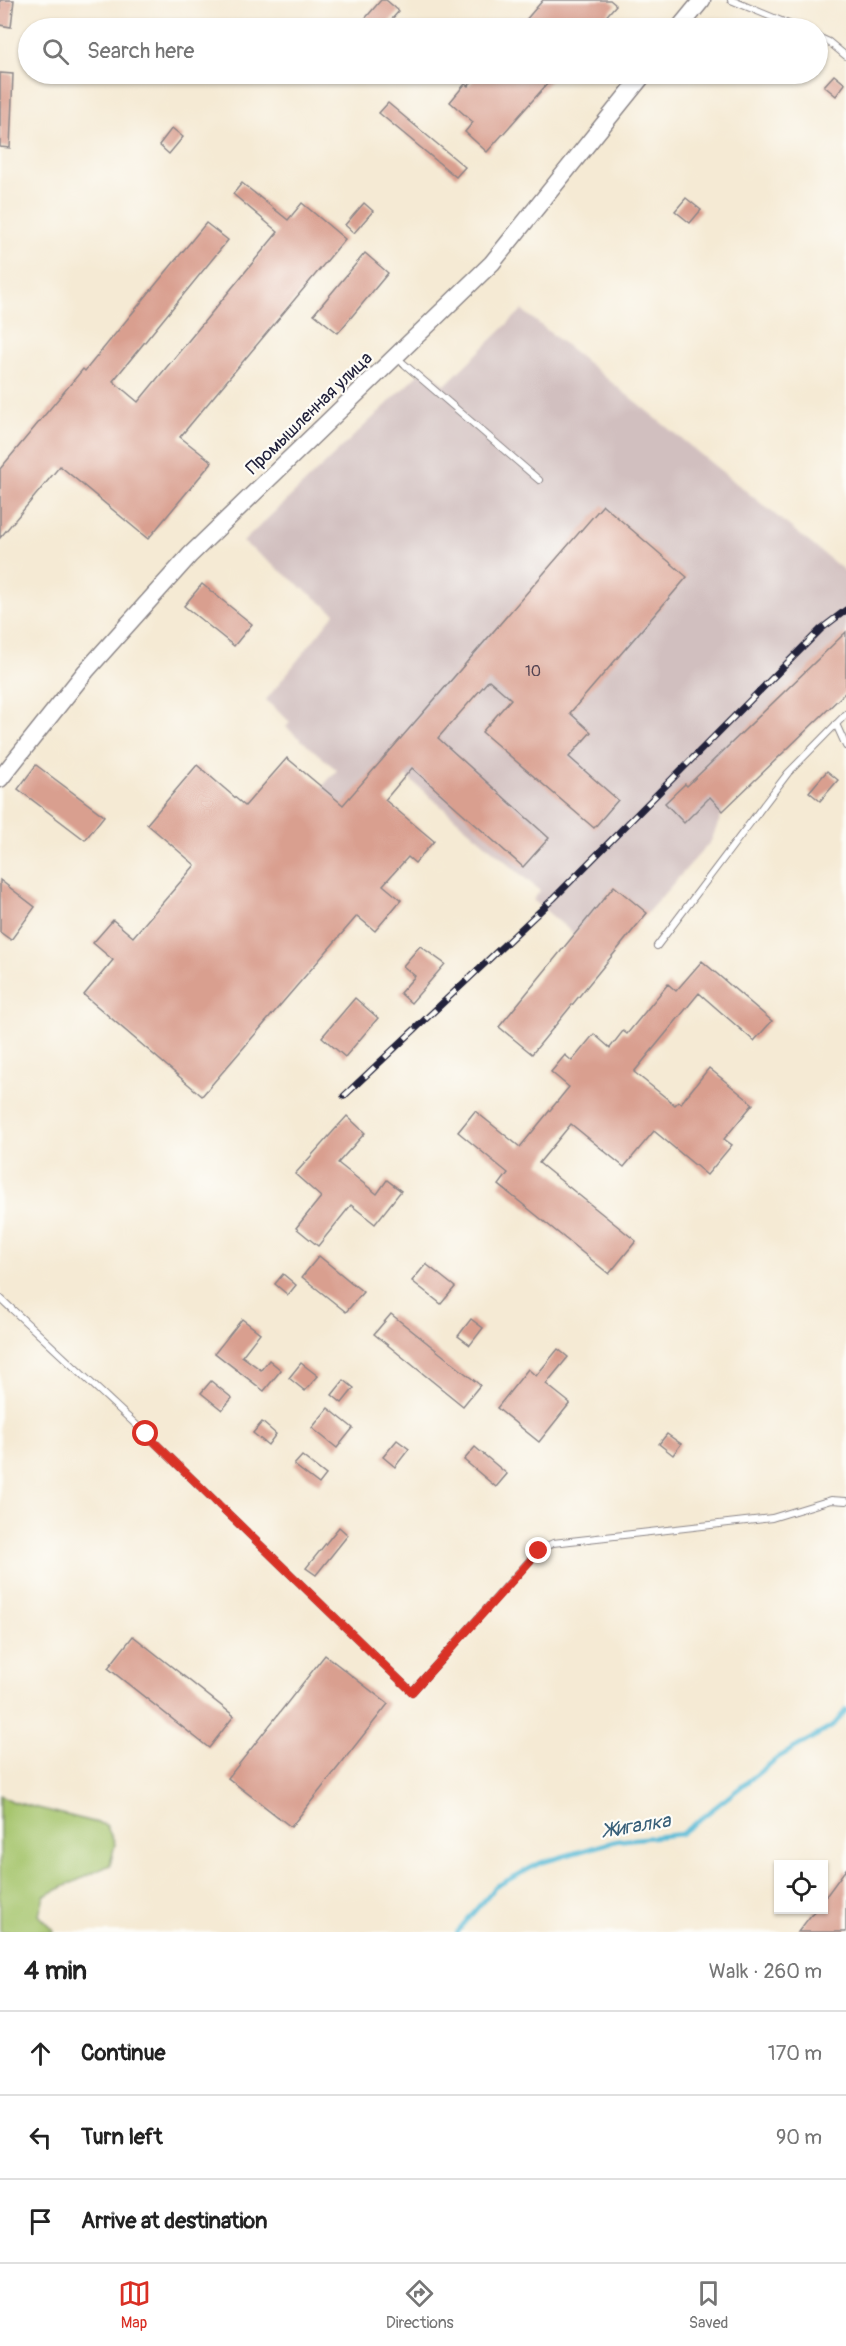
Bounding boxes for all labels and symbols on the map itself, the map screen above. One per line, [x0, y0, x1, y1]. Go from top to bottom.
street label: Промышленная улица [241, 347, 377, 480]
house number: 10 [525, 662, 541, 681]
route start [132, 1420, 158, 1446]
route end [525, 1537, 551, 1563]
water label: Жигалка [599, 1808, 674, 1844]

